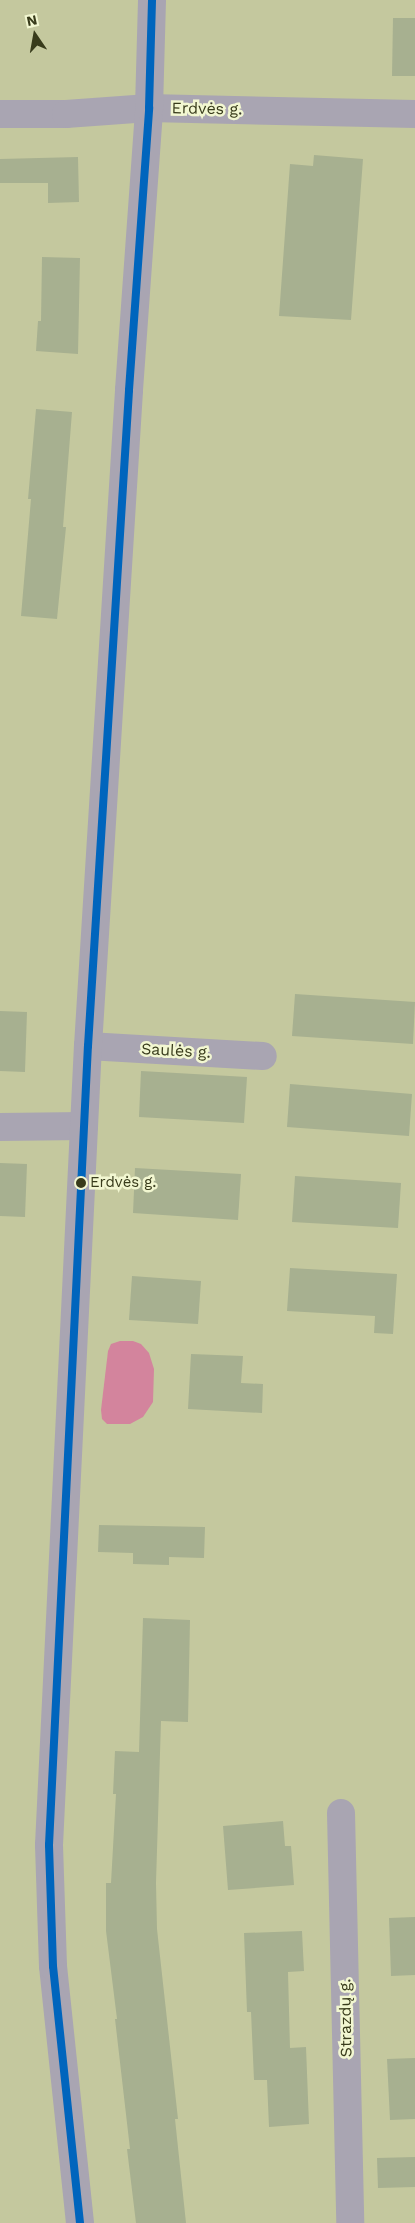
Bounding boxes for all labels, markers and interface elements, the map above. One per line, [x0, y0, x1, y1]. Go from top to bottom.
north arrow [10, 10, 60, 60]
text: N [25, 11, 39, 29]
street label: Erdvės g. [171, 99, 243, 119]
street label: Saulės g. [141, 1040, 211, 1062]
place label: Erdvės g. [90, 1174, 156, 1192]
marker: Erdvės g. [76, 1178, 86, 1188]
street label: Strazdų g. [336, 1978, 356, 2058]

